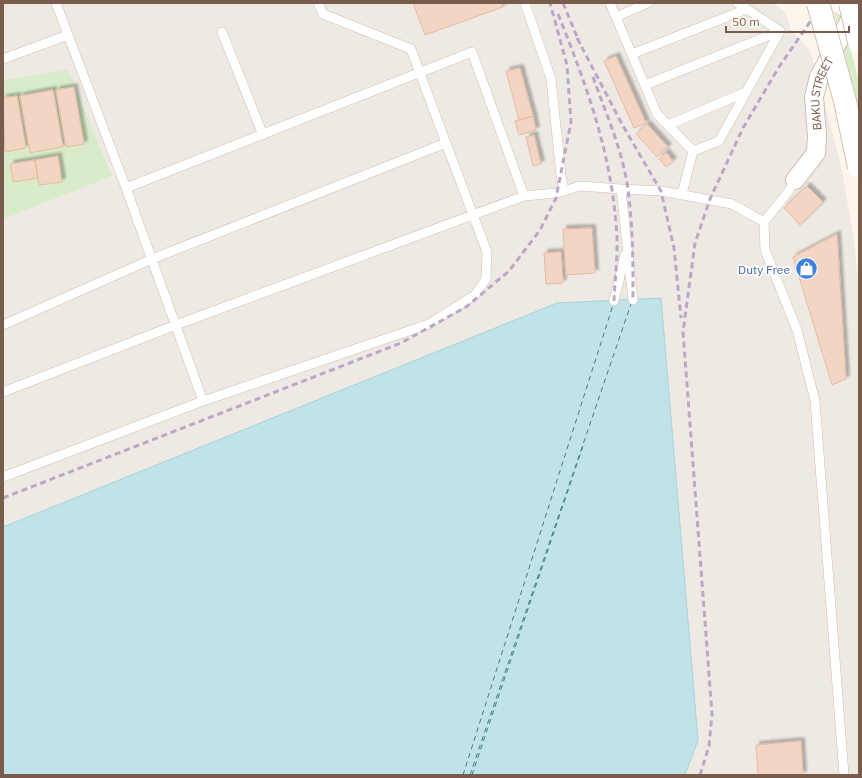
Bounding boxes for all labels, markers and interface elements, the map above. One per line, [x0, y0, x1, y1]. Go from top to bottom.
scale bar [726, 8, 849, 34]
text: 50 m [732, 14, 760, 29]
street label: BAKU STREET [806, 54, 836, 131]
shop icon: Duty Free [793, 256, 819, 282]
place label: Duty Free [738, 262, 790, 277]

